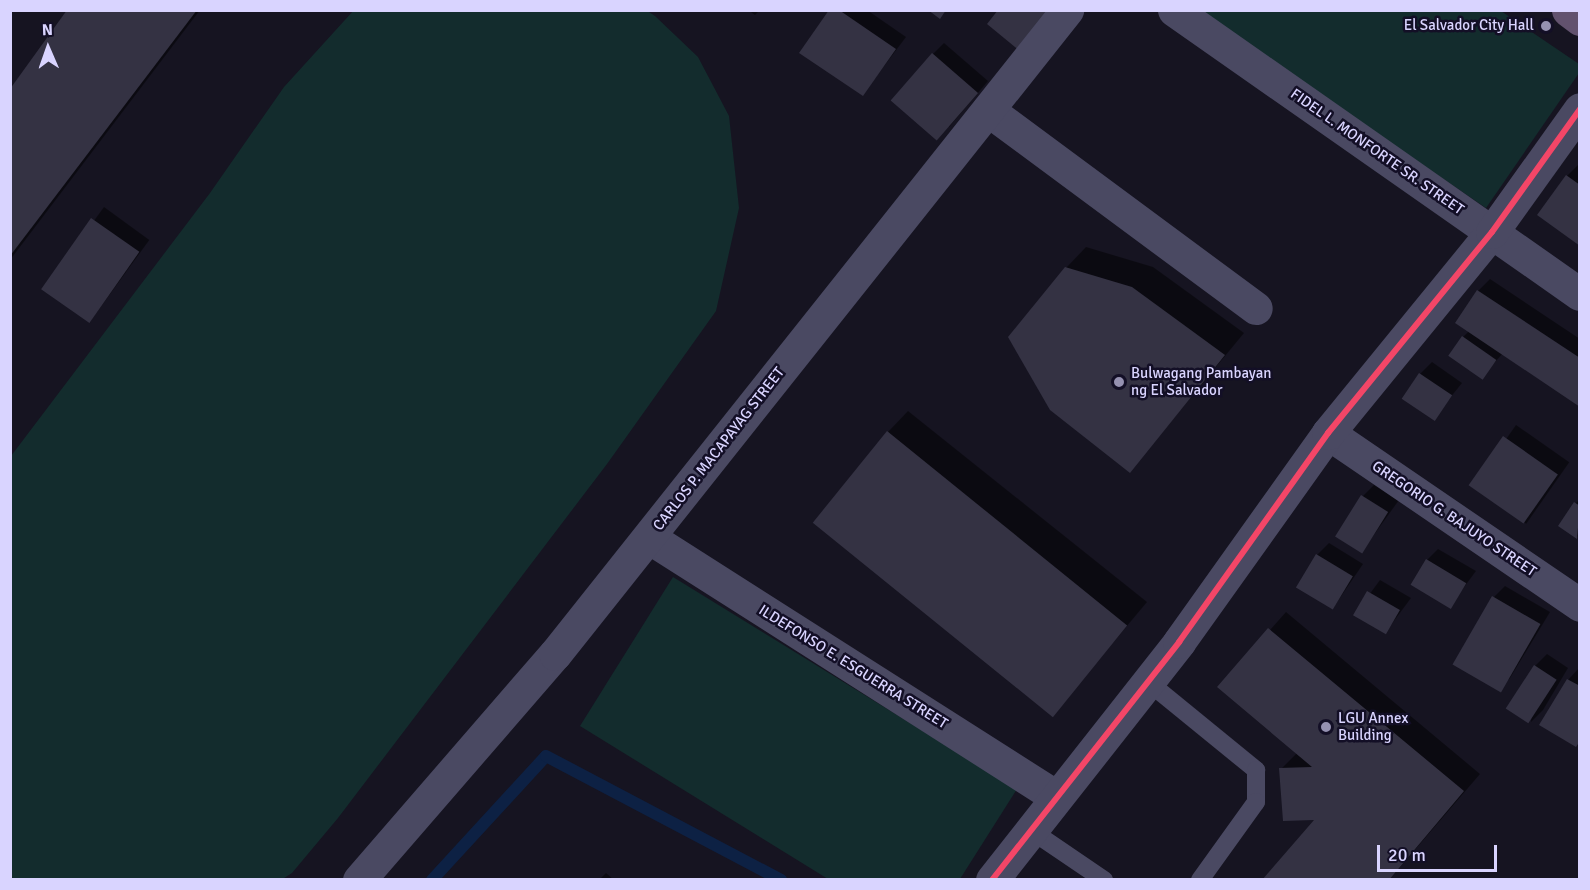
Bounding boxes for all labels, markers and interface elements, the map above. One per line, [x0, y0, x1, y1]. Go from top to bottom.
place label: El Salvador City Hall [1404, 17, 1534, 35]
north arrow [18, 18, 78, 78]
marker: El Salvador City Hall [1539, 19, 1553, 33]
text: N [41, 20, 53, 40]
street label: FIDEL L. MONFORTE SR. STREET [1287, 85, 1467, 219]
street label: CARLOS P. MACAPAYAG STREET [650, 364, 788, 534]
place label: Bulwagang Pambayan ng El Salvador [1131, 364, 1271, 399]
marker: Bulwagang Pambayan ng El Salvador [1112, 375, 1126, 389]
street label: GREGORIO G. BAJUYO STREET [1368, 457, 1540, 581]
street label: ILDEFONSO E. ESGUERRA STREET [755, 601, 951, 733]
place label: LGU Annex Building [1338, 709, 1408, 744]
marker: LGU Annex Building [1319, 720, 1333, 734]
scale bar [1380, 833, 1500, 871]
text: 20 m [1388, 844, 1426, 866]

